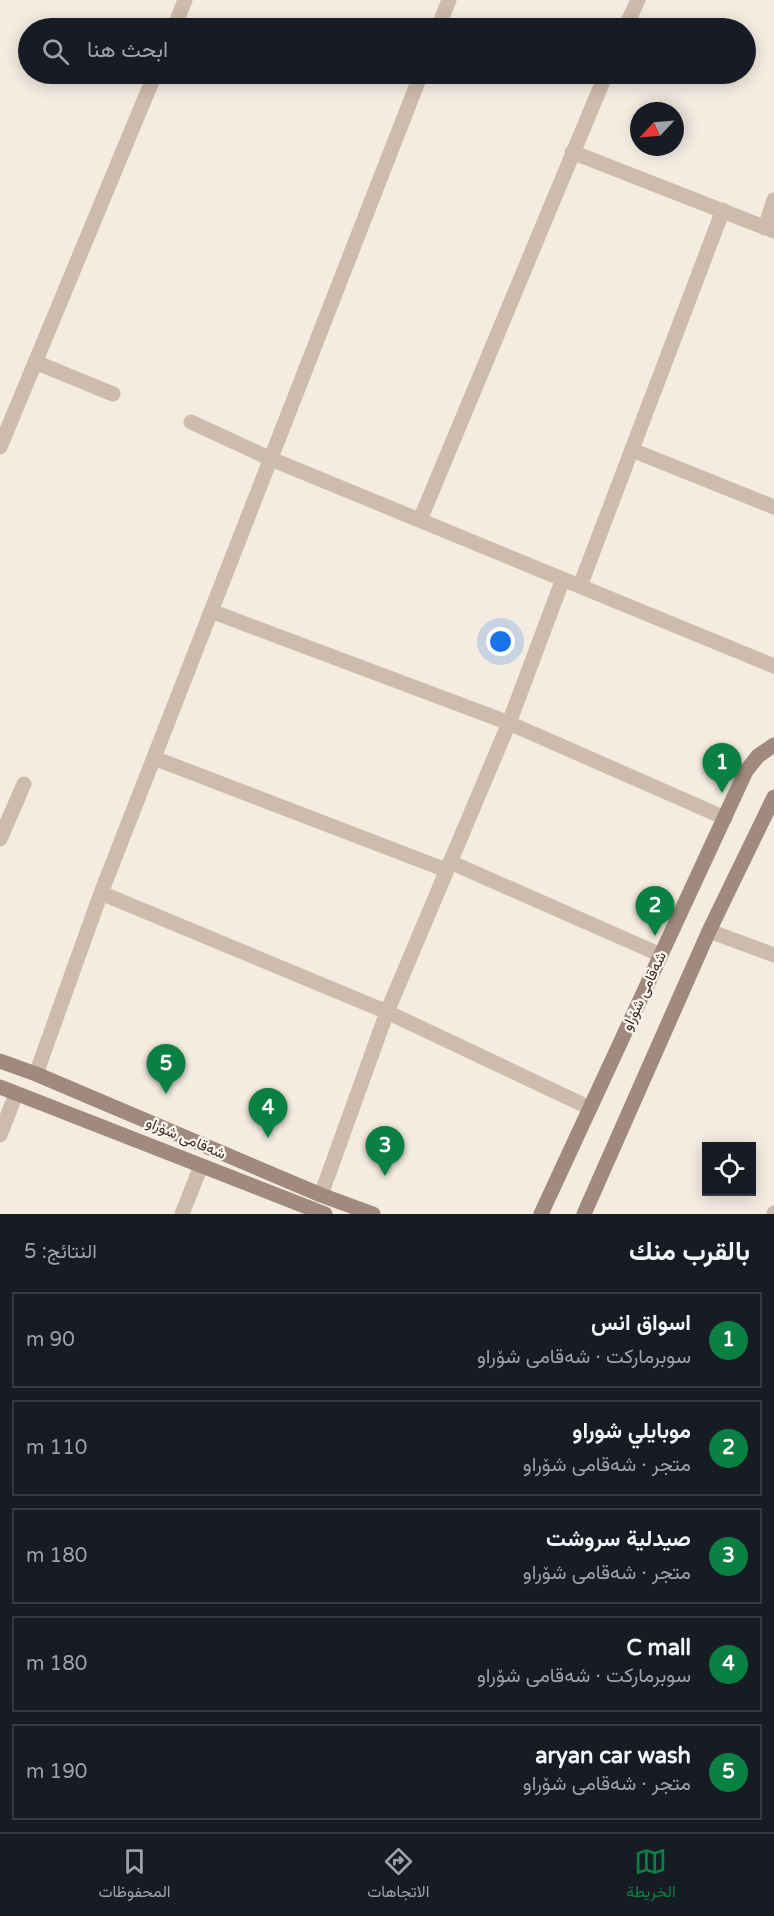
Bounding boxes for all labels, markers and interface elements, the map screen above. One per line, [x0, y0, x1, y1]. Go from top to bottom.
search box [18, 18, 756, 84]
icon: search [39, 35, 72, 68]
text: ابحث هنا [87, 37, 168, 63]
north arrow [630, 102, 684, 156]
your location [486, 627, 515, 656]
pin: 1 [702, 744, 742, 793]
pin: 2 [636, 886, 674, 936]
street label: شەقامی شۆراو [618, 948, 671, 1034]
pin: 5 [146, 1044, 186, 1094]
pin: 4 [248, 1088, 288, 1138]
street label: شەقامی شۆراو [143, 1113, 229, 1164]
pin: 3 [366, 1126, 404, 1176]
map controls [702, 1142, 756, 1196]
button: locate [702, 1142, 756, 1196]
text: بالقرب منك [629, 1236, 750, 1267]
text: النتائج: 5 [24, 1240, 97, 1264]
text: اسواق انس [591, 1310, 691, 1336]
text: 90 m [26, 1328, 75, 1352]
text: 1 [722, 1328, 735, 1352]
text: سوبرماركت · شەقامی شۆراو [477, 1345, 691, 1369]
text: موبايلي شوراو [572, 1418, 691, 1444]
text: 110 m [26, 1436, 87, 1460]
text: 2 [722, 1436, 735, 1460]
text: متجر · شەقامی شۆراو [523, 1453, 691, 1477]
text: صيدلية سروشت [546, 1526, 691, 1552]
text: 180 m [26, 1544, 87, 1568]
text: 3 [722, 1544, 735, 1568]
text: متجر · شەقامی شۆراو [523, 1561, 691, 1585]
text: C mall [626, 1635, 691, 1661]
text: 180 m [26, 1652, 87, 1676]
text: 4 [722, 1652, 735, 1676]
text: سوبرماركت · شەقامی شۆراو [477, 1664, 691, 1688]
text: aryan car wash [535, 1743, 691, 1769]
text: 190 m [26, 1760, 87, 1784]
text: 5 [722, 1760, 735, 1784]
text: متجر · شەقامی شۆراو [523, 1772, 691, 1796]
tab: المحفوظات [98, 1845, 171, 1906]
tab: الاتجاهات [367, 1845, 429, 1906]
tab: الخريطة [626, 1845, 676, 1906]

